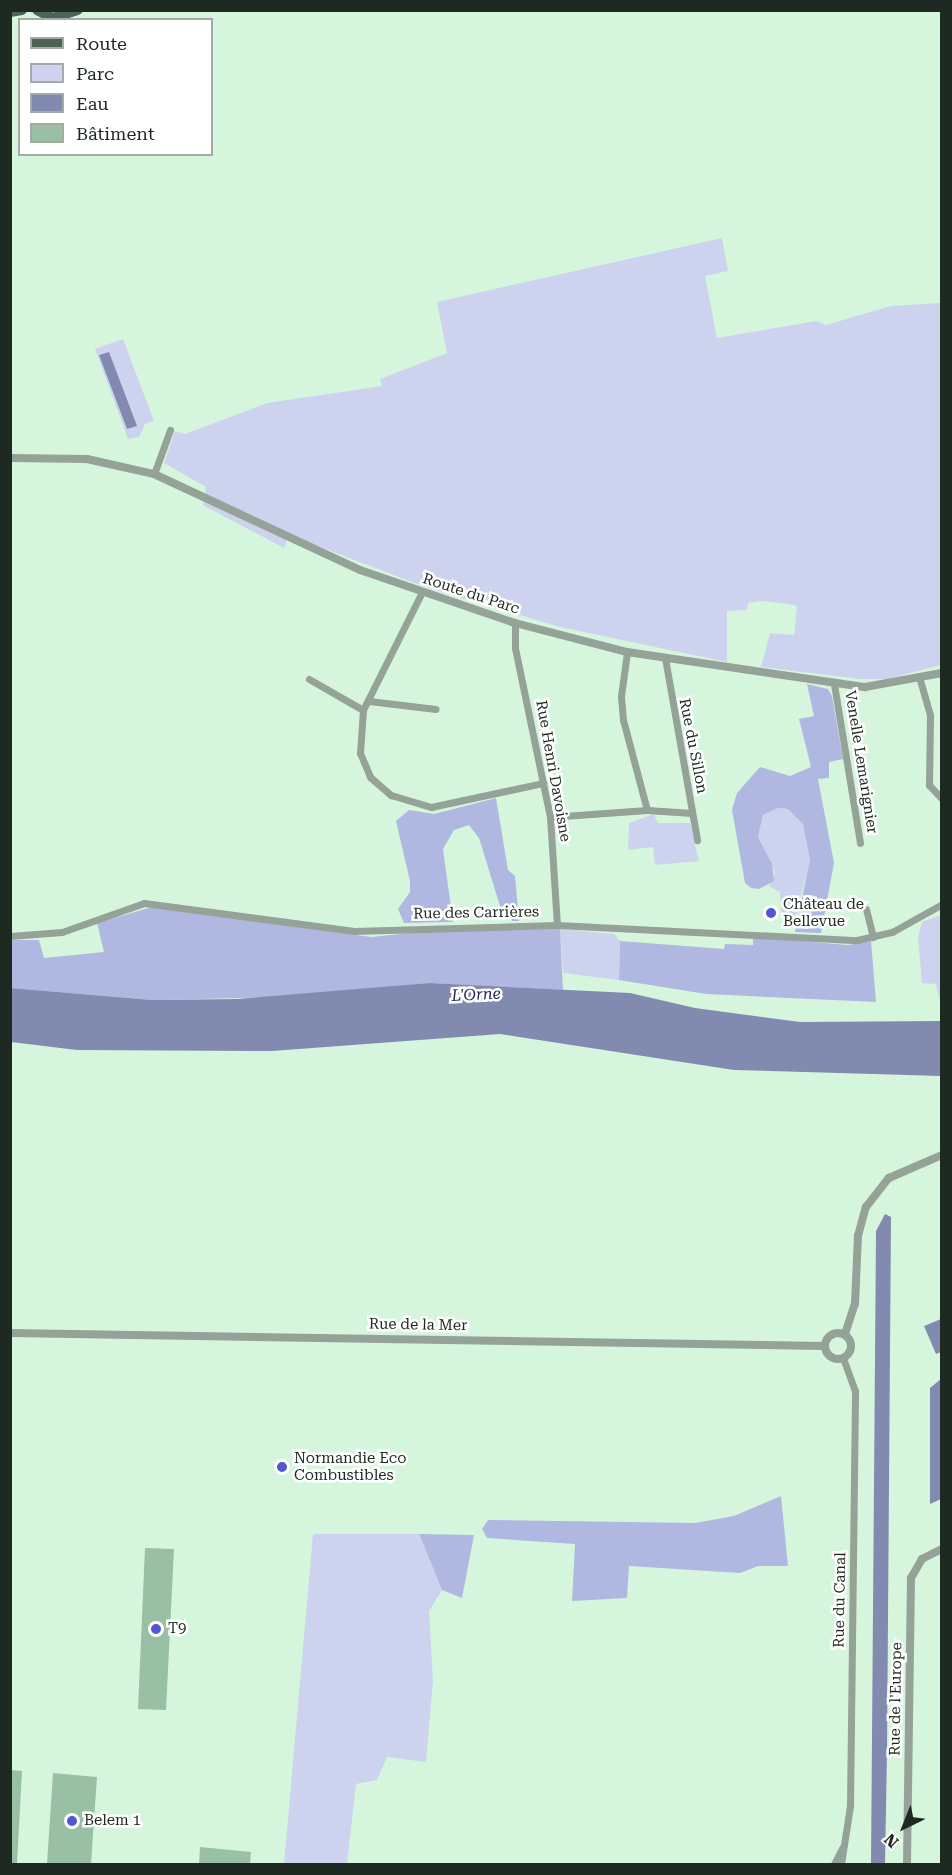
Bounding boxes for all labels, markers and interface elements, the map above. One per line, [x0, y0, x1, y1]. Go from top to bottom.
legend [18, 18, 213, 156]
text: Route [76, 33, 127, 54]
text: Parc [76, 63, 114, 84]
text: Eau [76, 93, 109, 114]
text: Bâtiment [76, 123, 155, 144]
street label: Route du Parc [420, 570, 522, 618]
street label: Venelle Lemarignier [841, 689, 881, 835]
street label: Rue du Sillon [675, 697, 711, 795]
street label: Rue Henri Davoisne [532, 699, 574, 843]
place label: Château de Bellevue [783, 895, 864, 930]
street label: Rue des Carrières [413, 903, 539, 923]
marker: Château de Bellevue [764, 906, 778, 920]
water label: L'Orne [451, 984, 501, 1006]
street label: Rue de la Mer [369, 1315, 467, 1335]
place label: Normandie Eco Combustibles [294, 1449, 406, 1484]
marker: Normandie Eco Combustibles [275, 1460, 289, 1474]
street label: Rue du Canal [830, 1552, 850, 1648]
place label: T9 [168, 1620, 186, 1638]
marker: T9 [149, 1622, 163, 1636]
street label: Rue de l'Europe [886, 1642, 906, 1756]
north arrow [874, 1797, 934, 1857]
place label: Belem 1 [84, 1812, 141, 1830]
marker: Belem 1 [65, 1814, 79, 1828]
text: N [880, 1829, 902, 1852]

